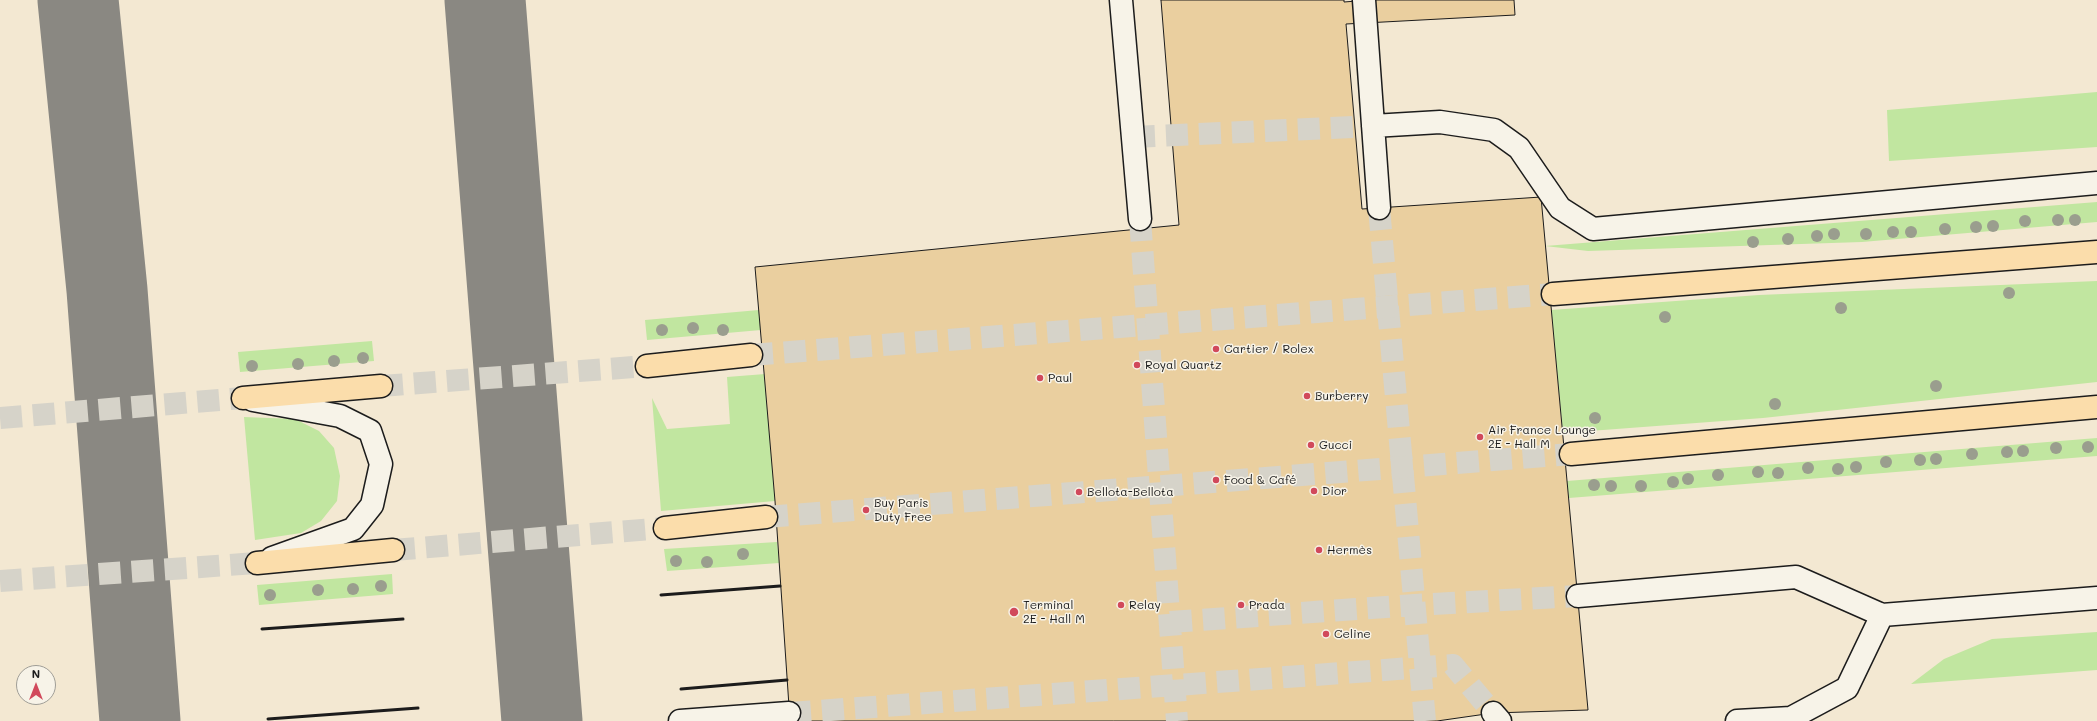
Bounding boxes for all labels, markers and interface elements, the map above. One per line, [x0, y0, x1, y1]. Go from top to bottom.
place label: Cartier / Rolex [1224, 342, 1314, 356]
marker: Cartier / Rolex [1211, 344, 1221, 354]
place label: Royal Quartz [1145, 358, 1222, 372]
marker: Royal Quartz [1132, 360, 1142, 370]
place label: Paul [1048, 371, 1072, 385]
marker: Paul [1035, 373, 1045, 383]
place label: Burberry [1315, 389, 1368, 403]
marker: Burberry [1302, 391, 1312, 401]
place label: Air France Lounge 2E - Hall M [1488, 423, 1596, 451]
marker: Air France Lounge 2E - Hall M [1475, 432, 1485, 442]
place label: Gucci [1319, 438, 1352, 452]
marker: Gucci [1306, 440, 1316, 450]
place label: Food & Café [1224, 473, 1297, 487]
marker: Food & Café [1211, 475, 1221, 485]
place label: Dior [1322, 484, 1347, 498]
place label: Bellota-Bellota [1087, 485, 1174, 499]
marker: Dior [1309, 486, 1319, 496]
marker: Bellota-Bellota [1074, 487, 1084, 497]
place label: Buy Paris Duty Free [874, 496, 932, 524]
marker: Buy Paris Duty Free [861, 505, 871, 515]
place label: Hermès [1327, 543, 1372, 557]
marker: Hermès [1314, 545, 1324, 555]
place label: Terminal 2E - Hall M [1023, 598, 1085, 626]
place label: Relay [1129, 598, 1161, 612]
place label: Prada [1249, 598, 1285, 612]
marker: Relay [1116, 600, 1126, 610]
marker: Prada [1236, 600, 1246, 610]
marker: Terminal 2E - Hall M [1008, 606, 1020, 618]
place label: Celine [1334, 627, 1371, 641]
marker: Celine [1321, 629, 1331, 639]
north arrow [16, 665, 56, 705]
text: N [32, 666, 40, 681]

